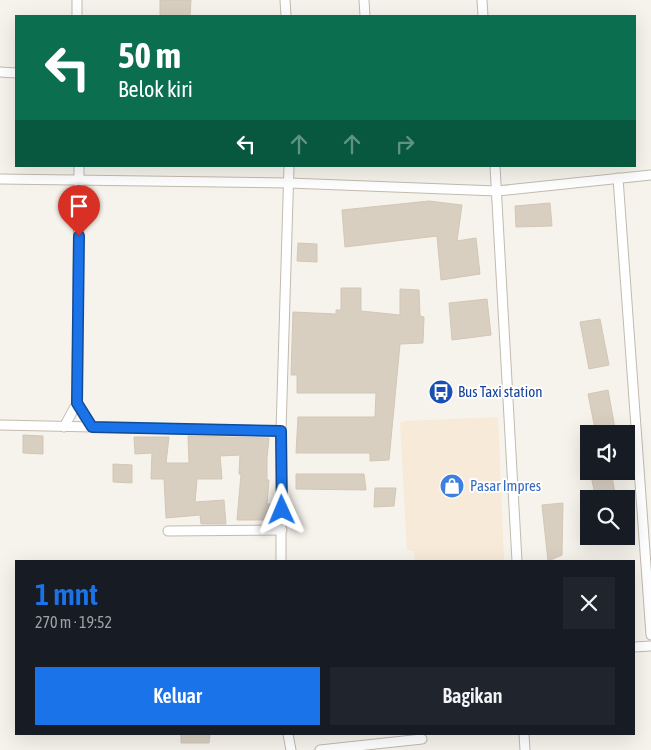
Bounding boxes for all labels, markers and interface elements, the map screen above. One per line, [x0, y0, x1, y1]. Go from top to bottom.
icon: left [35, 35, 100, 100]
text: 50 m [118, 35, 181, 75]
text: Belok kiri [118, 76, 193, 102]
icon: left [232, 130, 260, 158]
icon: ahead [285, 130, 313, 158]
icon: ahead [338, 130, 366, 158]
icon: right [391, 130, 419, 158]
pin [58, 185, 100, 236]
icon: arrive [65, 192, 93, 220]
bus stop icon: Bus Taxi station [428, 379, 454, 405]
place label: Bus Taxi station [458, 383, 542, 400]
map controls [580, 425, 635, 545]
button: sound [580, 425, 635, 480]
shop icon: Pasar Impres [439, 473, 465, 499]
place label: Pasar Impres [470, 477, 541, 494]
position arrow [255, 483, 307, 535]
button: search [580, 490, 635, 545]
text: 1 mnt [35, 577, 98, 611]
button: close [563, 577, 615, 629]
text: 270 m · 19:52 [35, 613, 112, 631]
button: Keluar [35, 667, 320, 725]
button: Bagikan [330, 667, 615, 725]

